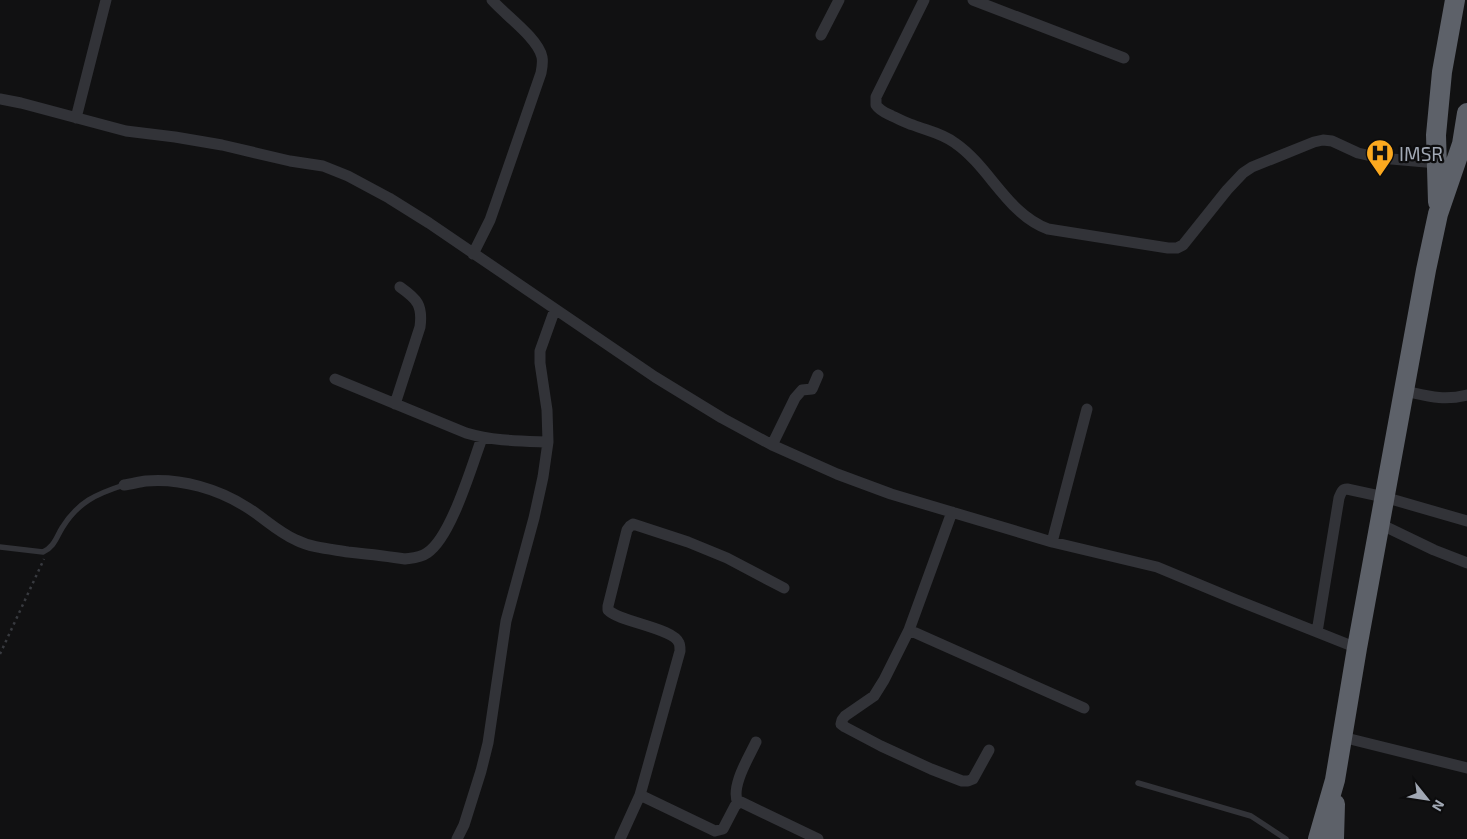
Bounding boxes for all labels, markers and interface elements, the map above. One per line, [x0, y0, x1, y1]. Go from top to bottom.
hospital icon: IMSR [1365, 138, 1395, 177]
place label: IMSR [1399, 142, 1443, 165]
north arrow [1402, 774, 1452, 824]
text: N [1429, 797, 1449, 814]

